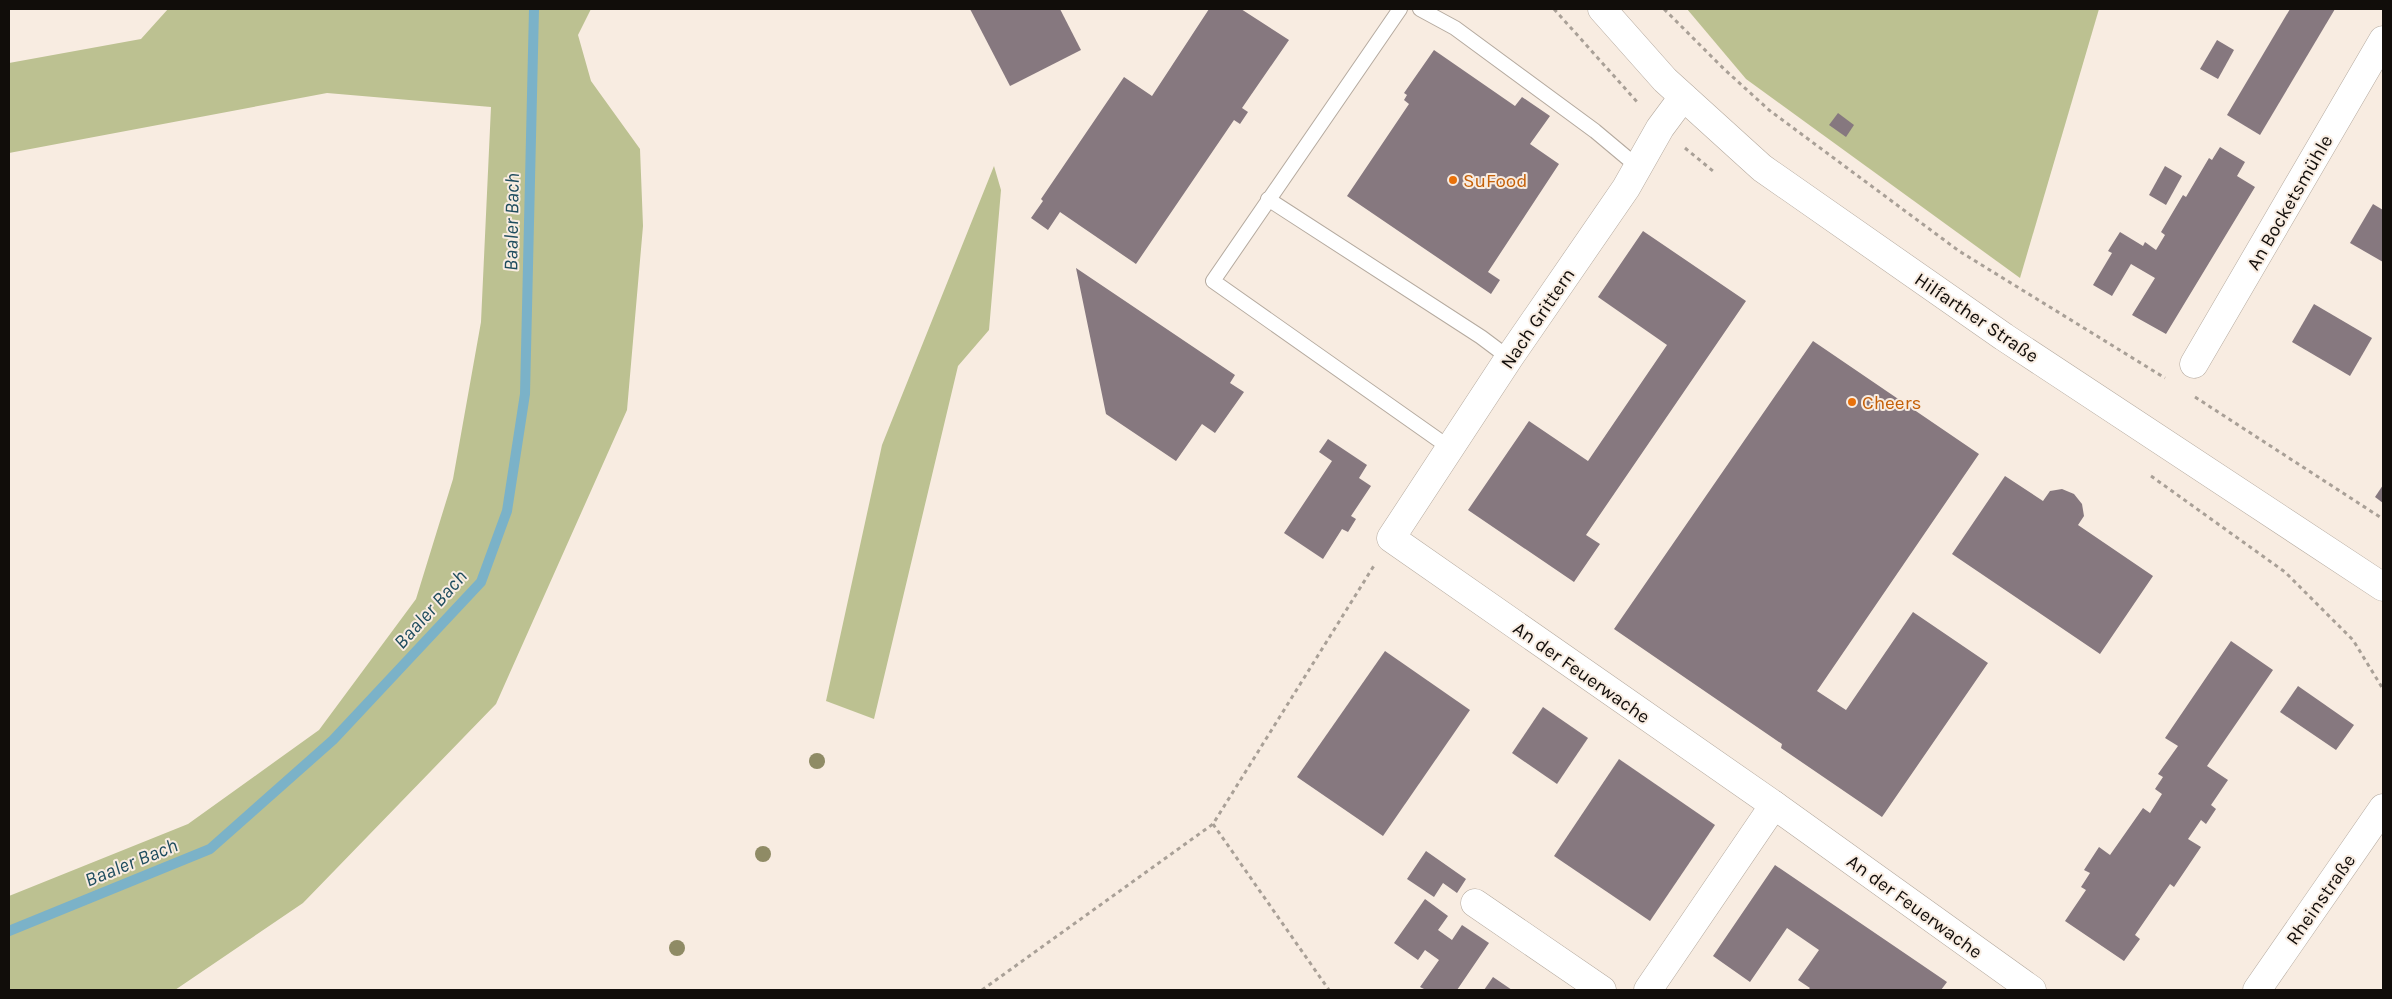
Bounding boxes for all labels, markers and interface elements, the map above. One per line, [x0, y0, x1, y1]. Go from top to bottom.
street label: An Bocketsmühle [2242, 131, 2337, 274]
place label: SuFood [1463, 170, 1527, 192]
water label: Baaler Bach [499, 173, 524, 271]
marker: SuFood [1447, 174, 1459, 186]
street label: Nach Grittern [1496, 264, 1579, 373]
street label: Hilfarther Straße [1910, 268, 2043, 367]
place label: Cheers [1862, 392, 1921, 414]
marker: Cheers [1846, 396, 1858, 408]
water label: Baaler Bach [389, 565, 472, 654]
street label: An der Feuerwache [1509, 617, 1654, 728]
water label: Baaler Bach [81, 833, 181, 892]
street label: An der Feuerwache [1842, 850, 1986, 963]
street label: Rheinstraße [2281, 850, 2360, 949]

